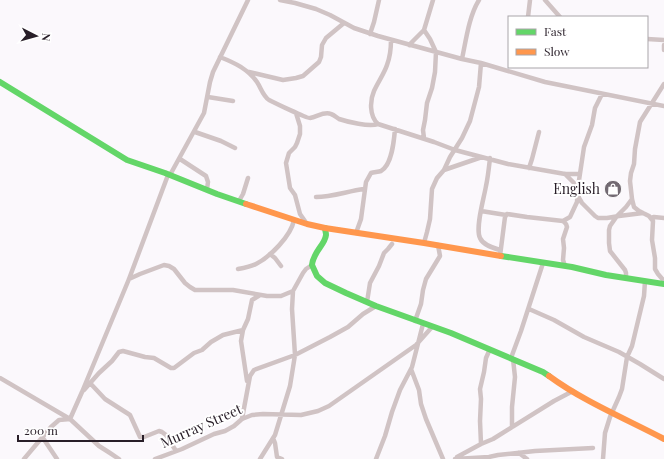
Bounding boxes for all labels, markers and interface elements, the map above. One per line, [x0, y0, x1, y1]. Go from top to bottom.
north arrow [16, 16, 56, 56]
legend [508, 16, 648, 68]
text: Fast [544, 23, 567, 39]
text: N [39, 32, 54, 42]
text: Slow [544, 43, 570, 59]
place label: English [553, 179, 601, 198]
shop icon: English [603, 179, 623, 199]
street label: Murray Street [157, 399, 245, 452]
scale bar [18, 417, 143, 443]
text: 200 m [24, 422, 58, 438]

